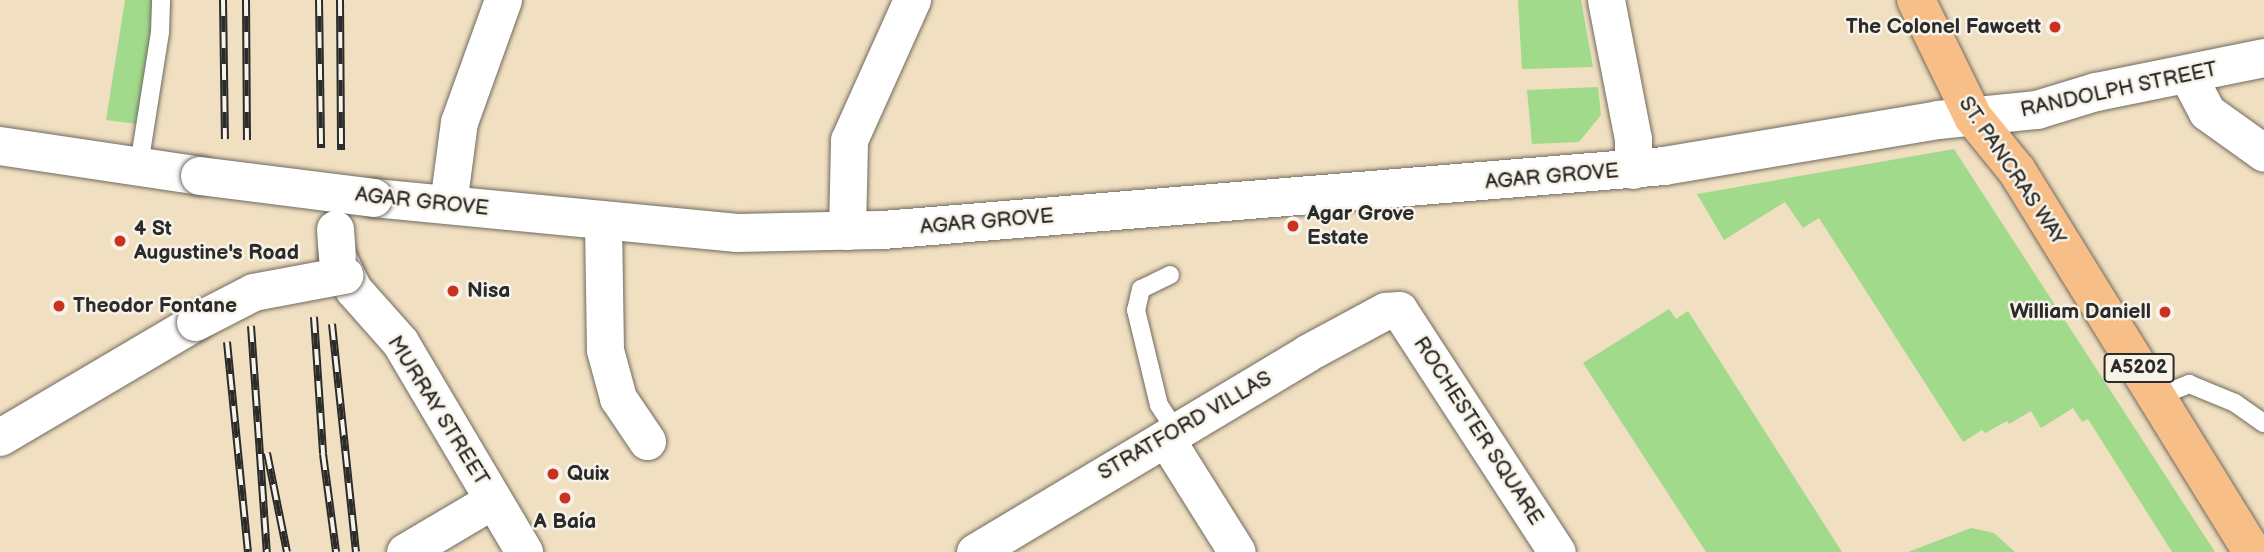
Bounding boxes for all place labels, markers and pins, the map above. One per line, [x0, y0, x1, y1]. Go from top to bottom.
place label: The Colonel Fawcett [1846, 14, 2041, 40]
marker: The Colonel Fawcett [2047, 19, 2063, 35]
place label: Agar Grove Estate [1307, 201, 1414, 251]
place label: 4 St Augustine's Road [134, 216, 299, 266]
marker: Agar Grove Estate [1285, 218, 1301, 234]
marker: 4 St Augustine's Road [112, 233, 128, 249]
place label: Nisa [467, 278, 510, 304]
marker: Nisa [445, 283, 461, 299]
place label: Theodor Fontane [73, 293, 237, 319]
marker: Theodor Fontane [51, 298, 67, 314]
place label: William Daniell [2010, 299, 2151, 325]
marker: William Daniell [2157, 304, 2173, 320]
place label: Quix [567, 461, 609, 487]
marker: Quix [545, 466, 561, 482]
marker: A Baía [557, 490, 573, 506]
place label: A Baía [534, 509, 596, 535]

